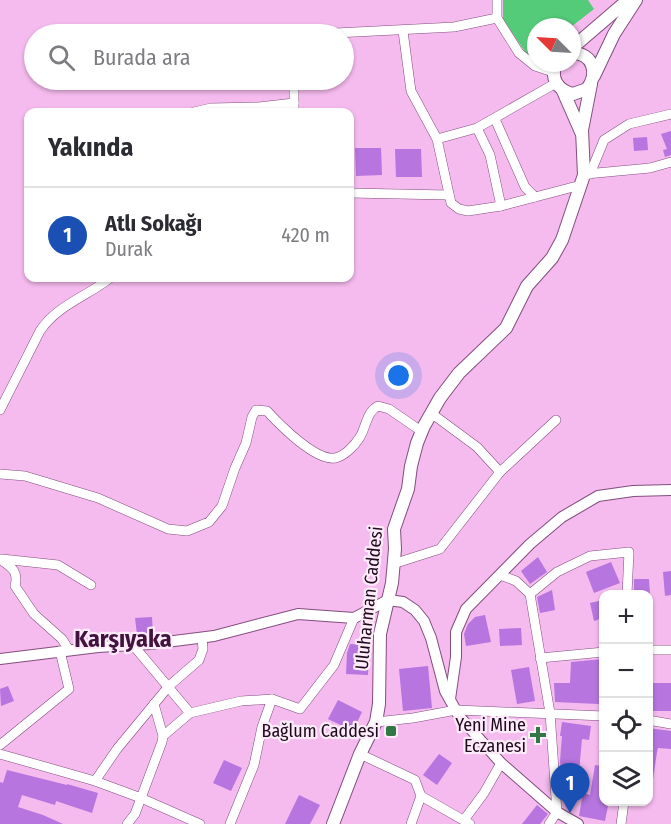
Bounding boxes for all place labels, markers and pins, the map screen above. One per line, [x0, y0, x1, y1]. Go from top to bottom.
place label: Yeni Mine Eczanesi [455, 714, 526, 757]
place label: Bağlum Caddesi [262, 720, 379, 742]
marker: Bağlum Caddesi [384, 724, 398, 738]
marker: Yeni Mine Eczanesi [531, 728, 545, 742]
pin: 1 [550, 764, 590, 813]

